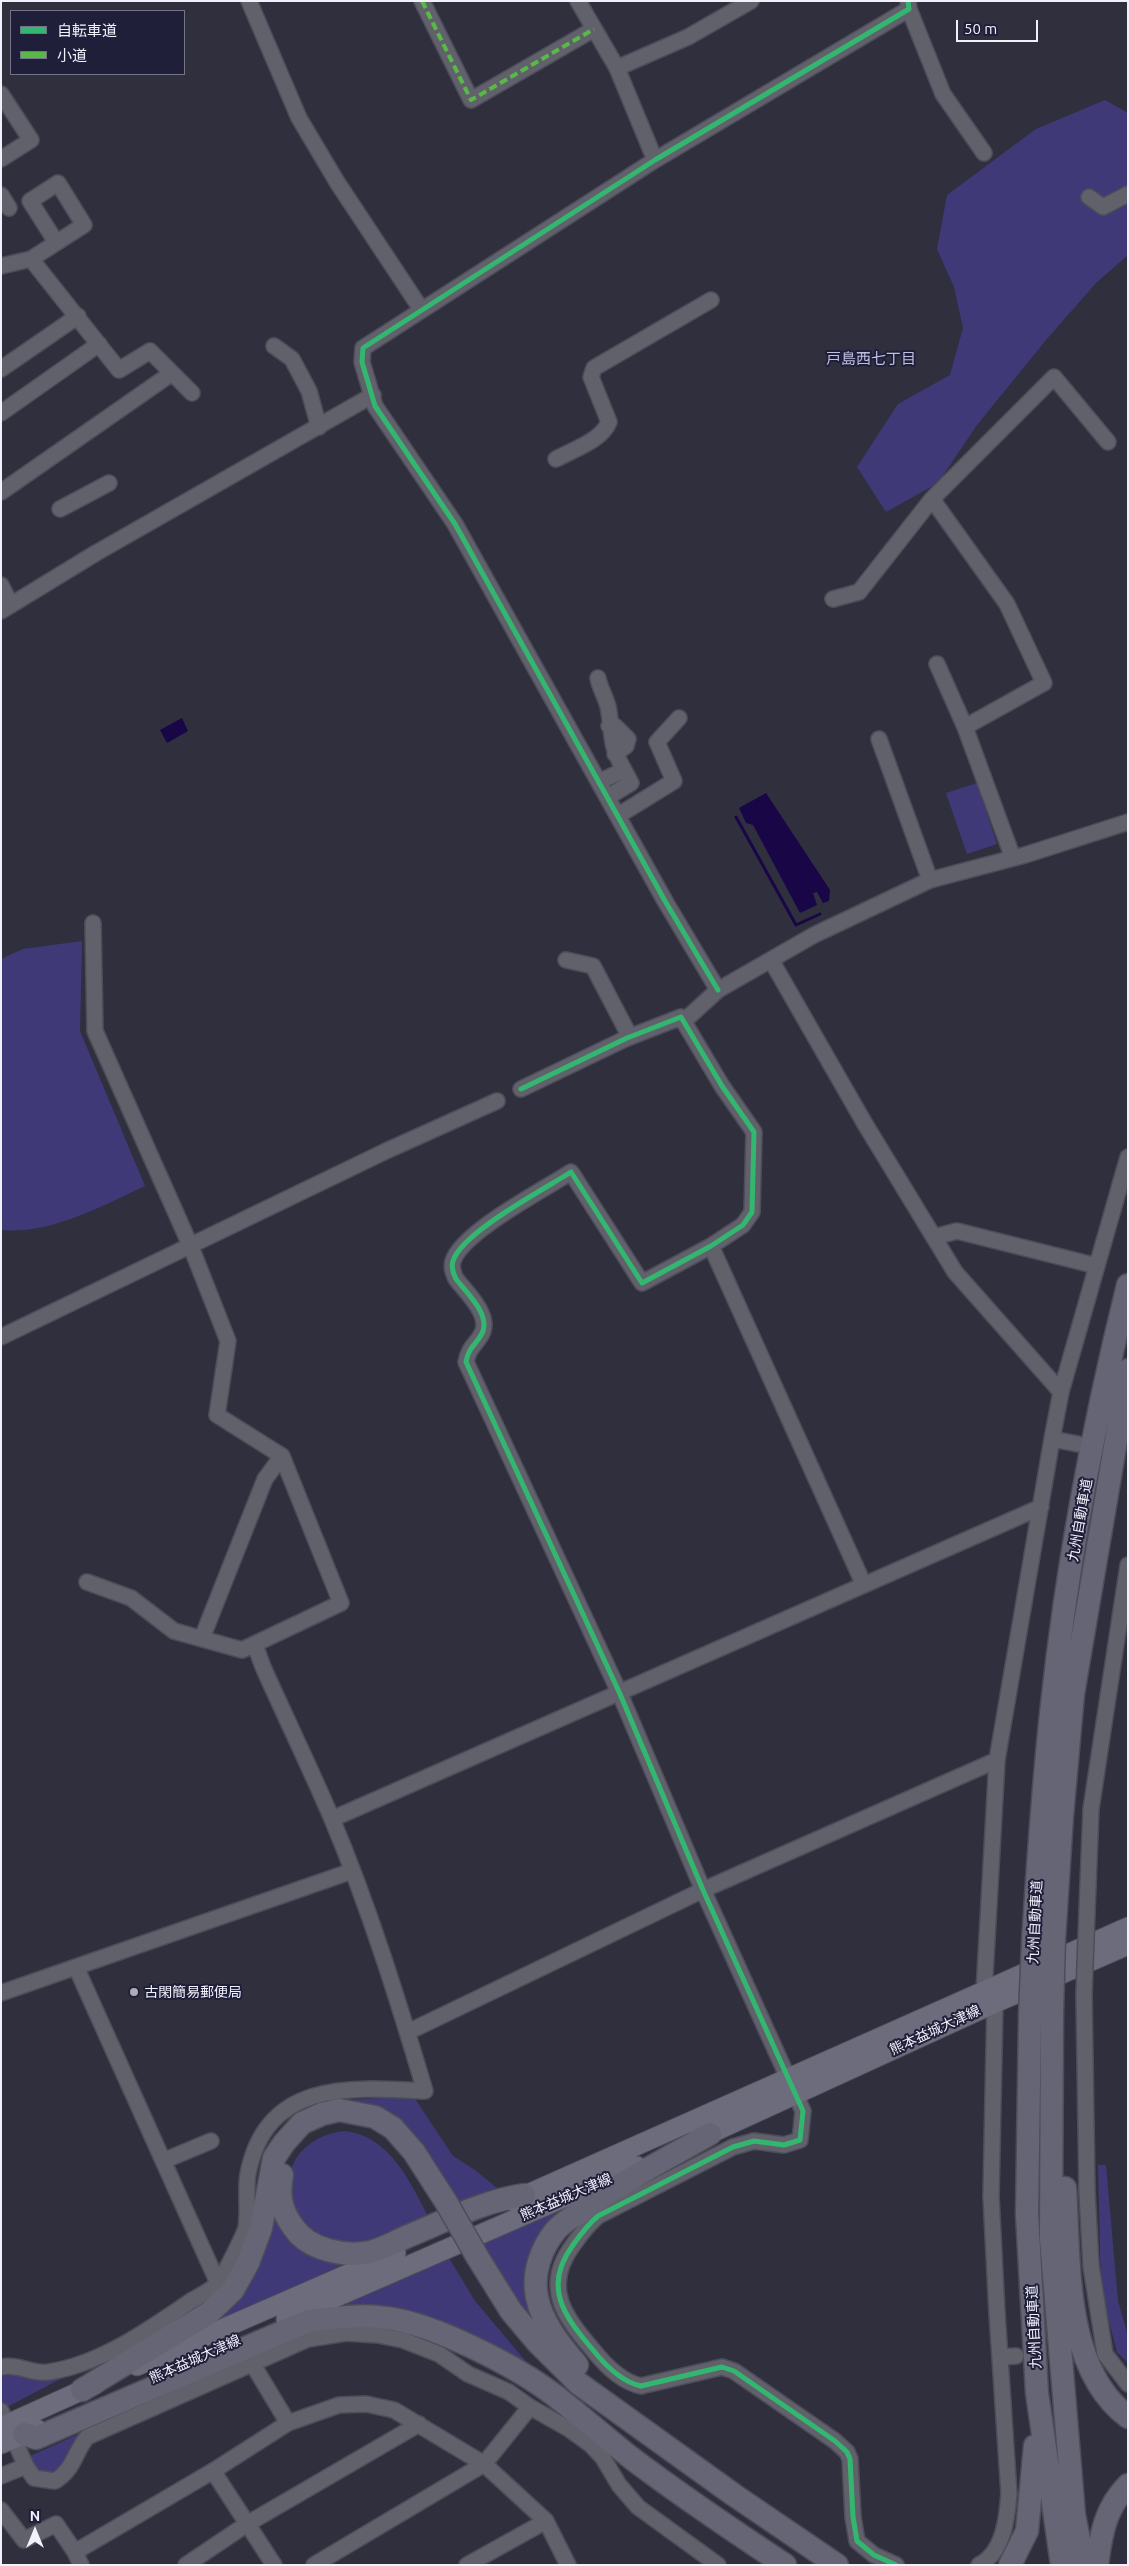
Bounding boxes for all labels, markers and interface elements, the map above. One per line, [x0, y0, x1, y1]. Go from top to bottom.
legend [10, 10, 185, 75]
scale bar [959, 10, 1042, 42]
text: 50 m [964, 20, 997, 37]
text: 自転車道 [57, 22, 117, 39]
text: 小道 [57, 47, 87, 64]
district label: 戸島西七丁目 [826, 350, 916, 368]
street label: 九州自動車道 [1064, 1477, 1096, 1563]
street label: 九州自動車道 [1024, 1880, 1046, 1964]
place label: 古閑簡易郵便局 [144, 1984, 242, 2000]
marker: 古閑簡易郵便局 [128, 1986, 140, 1998]
street label: 熊本益城大津線 [887, 2002, 983, 2058]
street label: 熊本益城大津線 [518, 2170, 614, 2224]
street label: 九州自動車道 [1023, 2285, 1045, 2369]
street label: 熊本益城大津線 [147, 2331, 243, 2387]
north arrow [10, 2506, 60, 2556]
text: N [30, 2508, 40, 2524]

